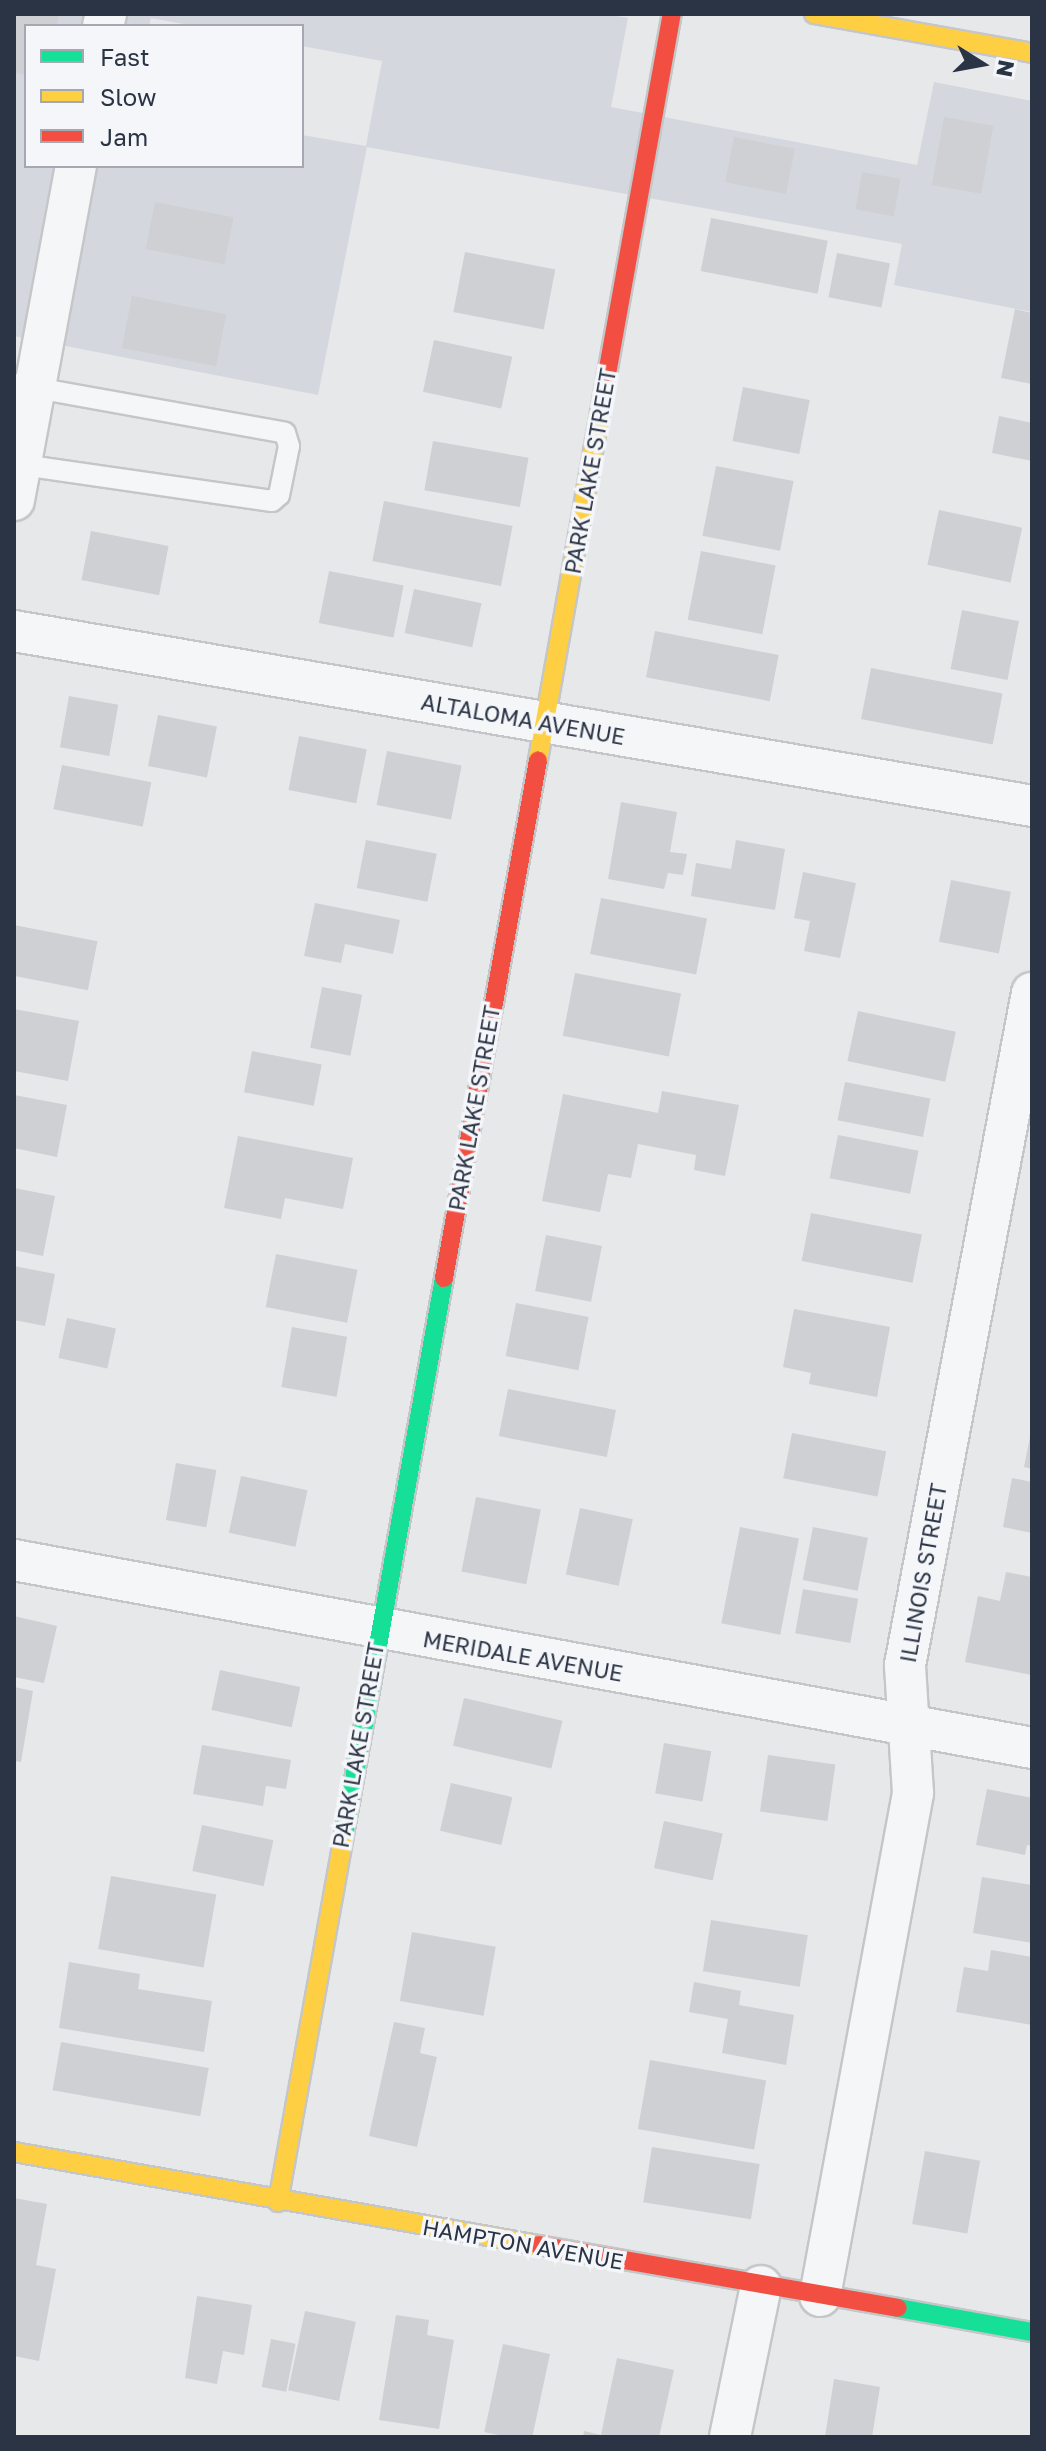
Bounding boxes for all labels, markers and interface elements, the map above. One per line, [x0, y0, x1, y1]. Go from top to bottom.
legend [24, 24, 304, 168]
north arrow [942, 24, 1022, 104]
text: Fast [100, 42, 150, 71]
text: N [991, 58, 1021, 79]
text: Slow [100, 82, 156, 111]
text: Jam [100, 122, 148, 151]
street label: PARK LAKE STREET [559, 366, 621, 576]
street label: ALTALOMA AVENUE [419, 688, 627, 750]
street label: PARK LAKE STREET [443, 1003, 505, 1213]
street label: ILLINOIS STREET [894, 1481, 952, 1665]
street label: MERIDALE AVENUE [421, 1625, 625, 1687]
street label: PARK LAKE STREET [327, 1640, 389, 1850]
street label: HAMPTON AVENUE [421, 2213, 625, 2275]

